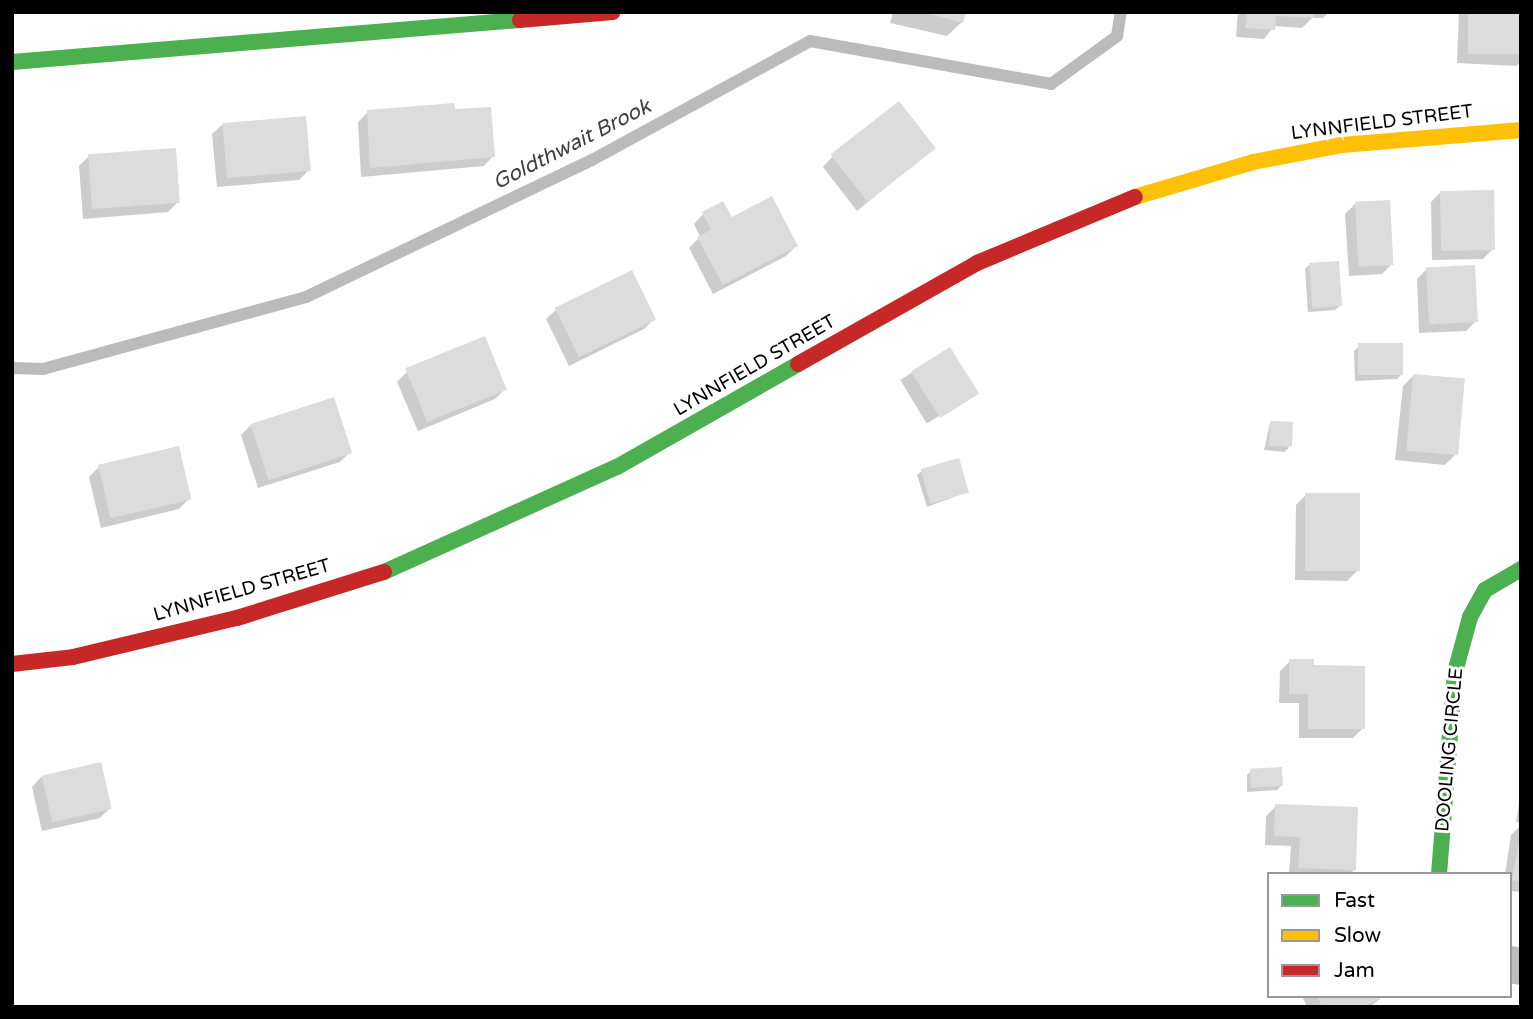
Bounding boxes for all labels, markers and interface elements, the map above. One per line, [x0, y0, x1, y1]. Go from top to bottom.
water label: Goldthwait Brook [489, 94, 655, 196]
street label: LYNNFIELD STREET [1290, 101, 1474, 145]
street label: LYNNFIELD STREET [670, 310, 840, 422]
street label: LYNNFIELD STREET [151, 555, 333, 627]
street label: DOOLING CIRCLE [1431, 667, 1469, 833]
legend [1267, 872, 1512, 998]
text: Fast [1334, 888, 1375, 913]
text: Slow [1334, 923, 1381, 948]
text: Jam [1334, 958, 1375, 983]

